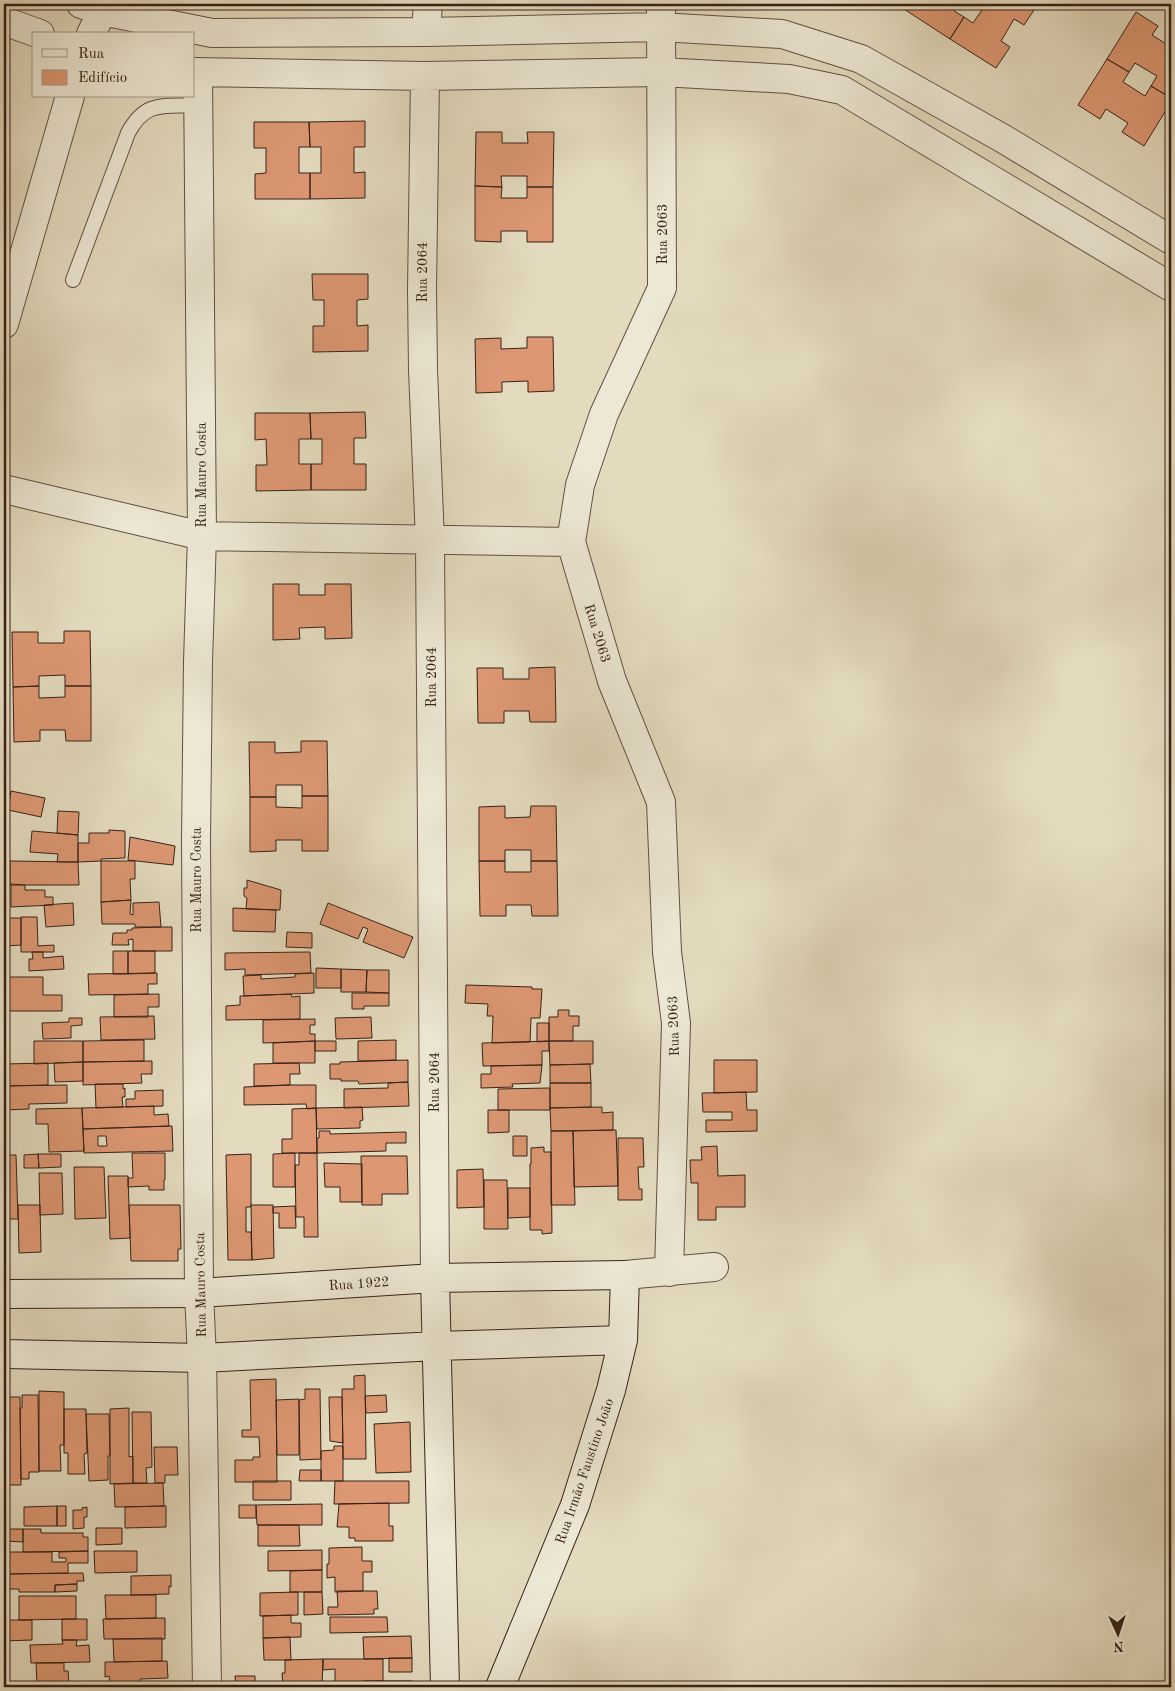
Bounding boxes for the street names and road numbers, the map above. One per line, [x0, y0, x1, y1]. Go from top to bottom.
street label: Rua 2063 [656, 204, 670, 264]
street label: Rua 2064 [416, 242, 430, 302]
street label: Rua Mauro Costa [195, 422, 209, 528]
street label: Rua 2063 [581, 602, 613, 664]
street label: Rua 2064 [425, 647, 439, 707]
street label: Rua Mauro Costa [190, 827, 204, 933]
street label: Rua 2063 [666, 995, 682, 1057]
street label: Rua 2064 [428, 1052, 442, 1112]
street label: Rua Mauro Costa [193, 1232, 209, 1338]
street label: Rua 1922 [328, 1275, 390, 1293]
street label: Rua Irmão Faustino João [553, 1397, 616, 1546]

